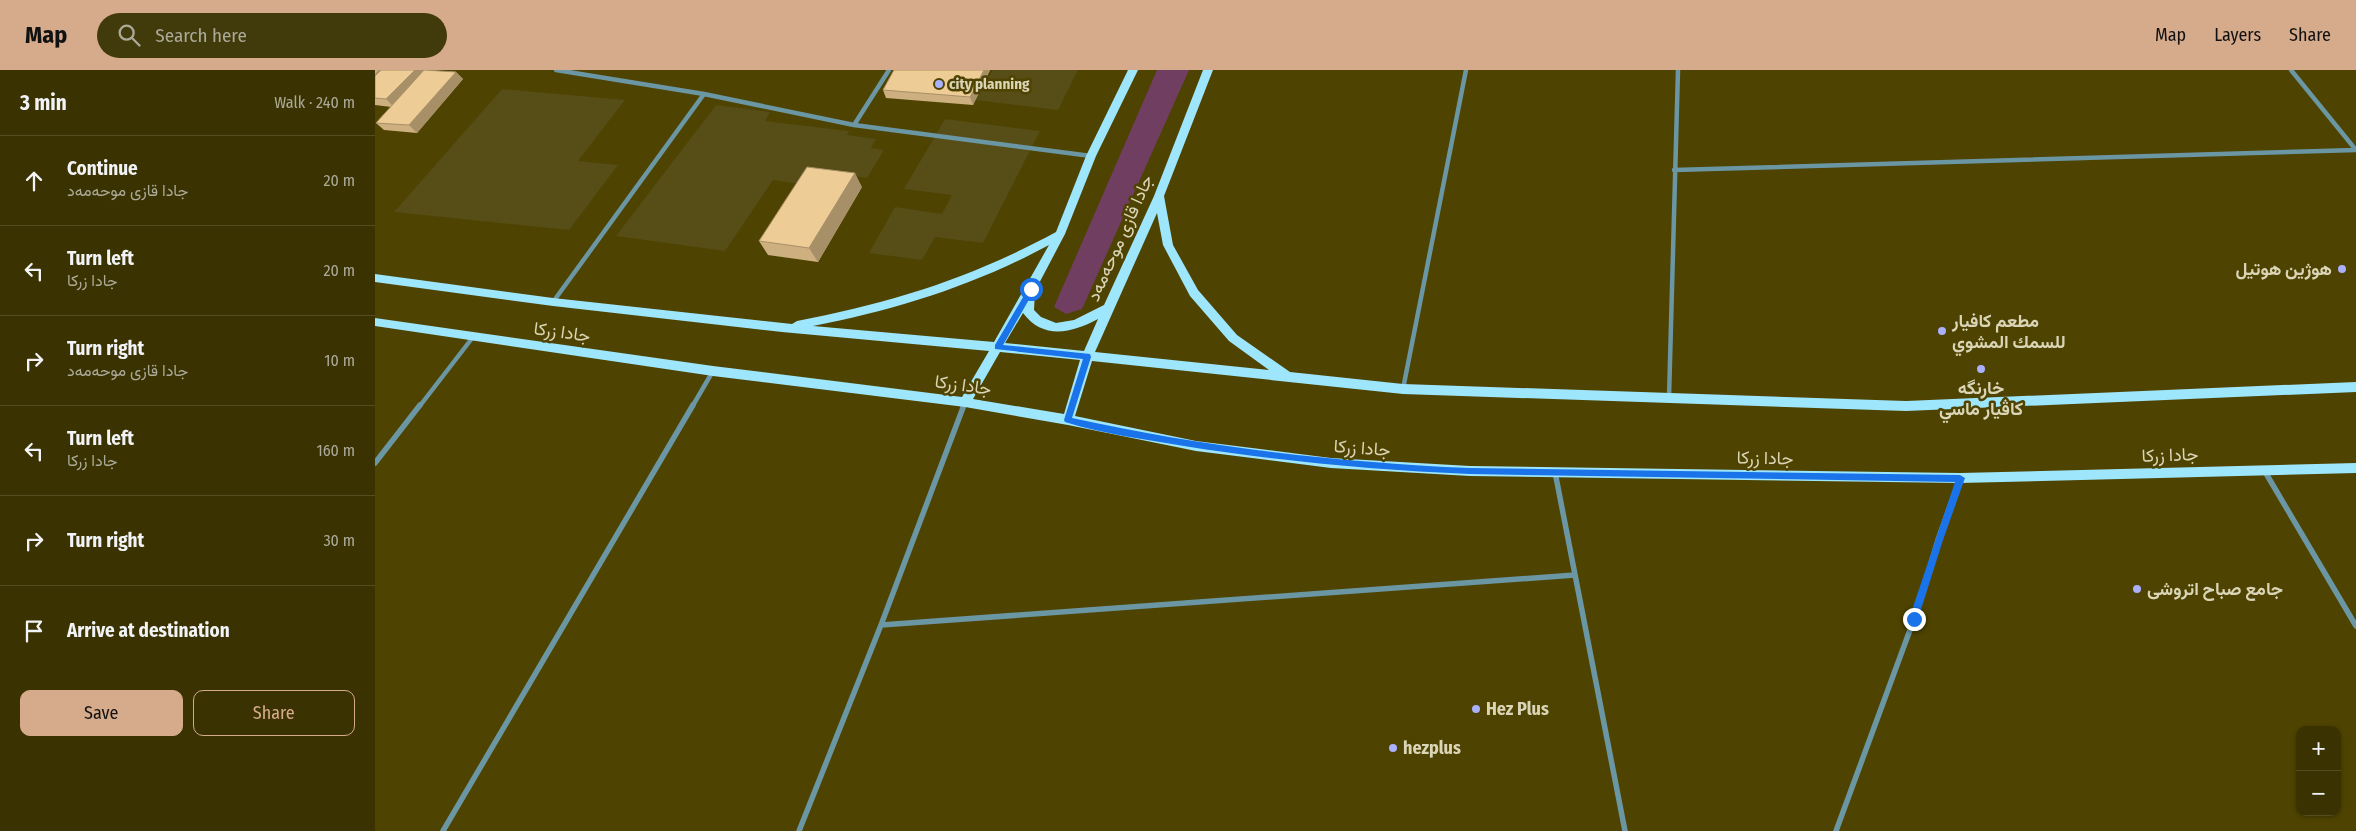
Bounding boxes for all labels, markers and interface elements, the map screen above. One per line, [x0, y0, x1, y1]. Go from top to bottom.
search box [97, 13, 447, 58]
text: Map [25, 21, 67, 49]
icon: search [115, 21, 143, 49]
text: Search here [155, 24, 247, 47]
text: Map [2155, 24, 2186, 46]
text: Layers [2214, 24, 2261, 46]
text: Share [2289, 24, 2331, 46]
place label: city planning [949, 75, 1030, 93]
marker: city planning [933, 78, 945, 90]
text: 3 min [20, 90, 67, 116]
text: Walk · 240 m [274, 93, 355, 112]
text: Continue [67, 157, 138, 180]
icon: ahead [20, 167, 48, 195]
text: 20 m [324, 171, 355, 190]
street label: جادا قازی موحەمەد [1082, 171, 1158, 305]
text: جادا قازی موحەمەد [67, 181, 188, 200]
text: Turn left [67, 247, 134, 270]
icon: left [20, 257, 48, 285]
place label: هوژين هوتيل [2235, 258, 2332, 280]
text: 20 m [324, 261, 355, 280]
marker: هوژين هوتيل [2336, 263, 2348, 275]
text: جادا زرکا [67, 271, 118, 290]
route start [1020, 278, 1043, 301]
place label: مطعم كافيار للسمك المشوي [1951, 310, 2066, 357]
street label: جادا زرکا [532, 317, 592, 347]
marker: مطعم كافيار للسمك المشوي [1936, 325, 1948, 337]
text: Turn right [67, 337, 144, 360]
icon: right [20, 347, 48, 375]
text: 10 m [324, 351, 355, 370]
text: جادا قازی موحەمەد [67, 361, 188, 380]
marker: خارنگه كاڤيار ماسي [1975, 363, 1987, 375]
street label: جادا زرکا [933, 370, 993, 400]
place label: خارنگه كاڤيار ماسي [1939, 377, 2023, 424]
text: Turn left [67, 427, 134, 450]
street label: جادا زرکا [1333, 435, 1391, 461]
icon: left [20, 437, 48, 465]
text: 160 m [316, 441, 355, 460]
street label: جادا زرکا [2141, 443, 2199, 467]
street label: جادا زرکا [1736, 447, 1794, 469]
text: جادا زرکا [67, 451, 118, 470]
icon: right [20, 527, 48, 555]
text: Turn right [67, 529, 144, 552]
text: 30 m [323, 531, 355, 550]
place label: جامع صباح اتروشى [2147, 578, 2283, 601]
marker: جامع صباح اتروشى [2131, 583, 2143, 595]
route end [1903, 608, 1926, 631]
icon: arrive [20, 617, 48, 645]
text: Arrive at destination [67, 619, 230, 642]
button: Save [20, 690, 183, 736]
button: Share [193, 690, 355, 736]
place label: Hez Plus [1486, 698, 1549, 720]
marker: Hez Plus [1470, 703, 1482, 715]
map controls [2296, 726, 2341, 816]
button: + [2296, 726, 2341, 771]
place label: hezplus [1403, 737, 1461, 759]
marker: hezplus [1387, 742, 1399, 754]
button: − [2296, 771, 2341, 816]

